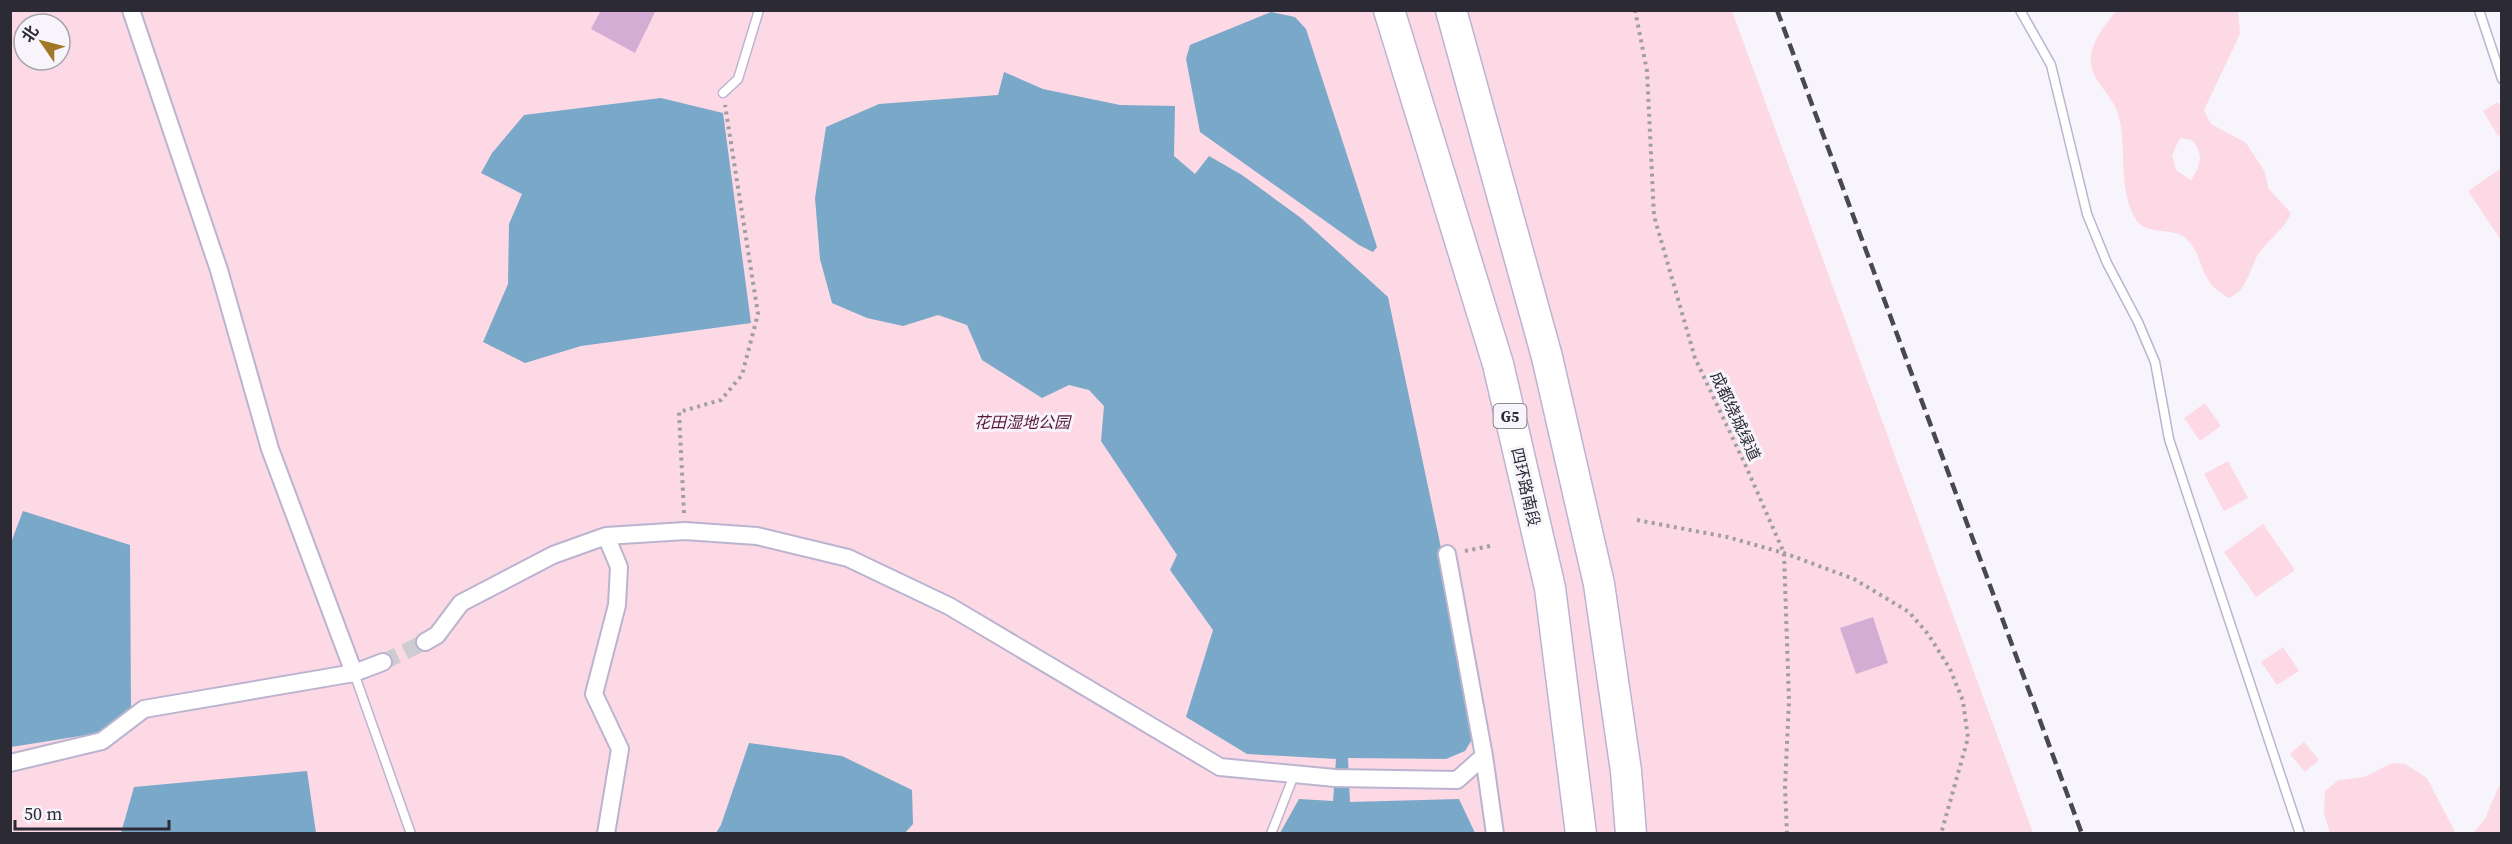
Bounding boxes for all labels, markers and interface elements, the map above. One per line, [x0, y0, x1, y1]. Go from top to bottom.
north arrow [12, 12, 72, 72]
text: 北 [16, 21, 43, 46]
street label: 成都绕城绿道 [1706, 368, 1766, 464]
road number: G5 [1494, 404, 1526, 428]
park label: 花田湿地公园 [974, 411, 1072, 433]
street label: 四环路南段 [1506, 446, 1546, 528]
scale bar [15, 793, 170, 831]
text: 50 m [24, 801, 62, 826]

